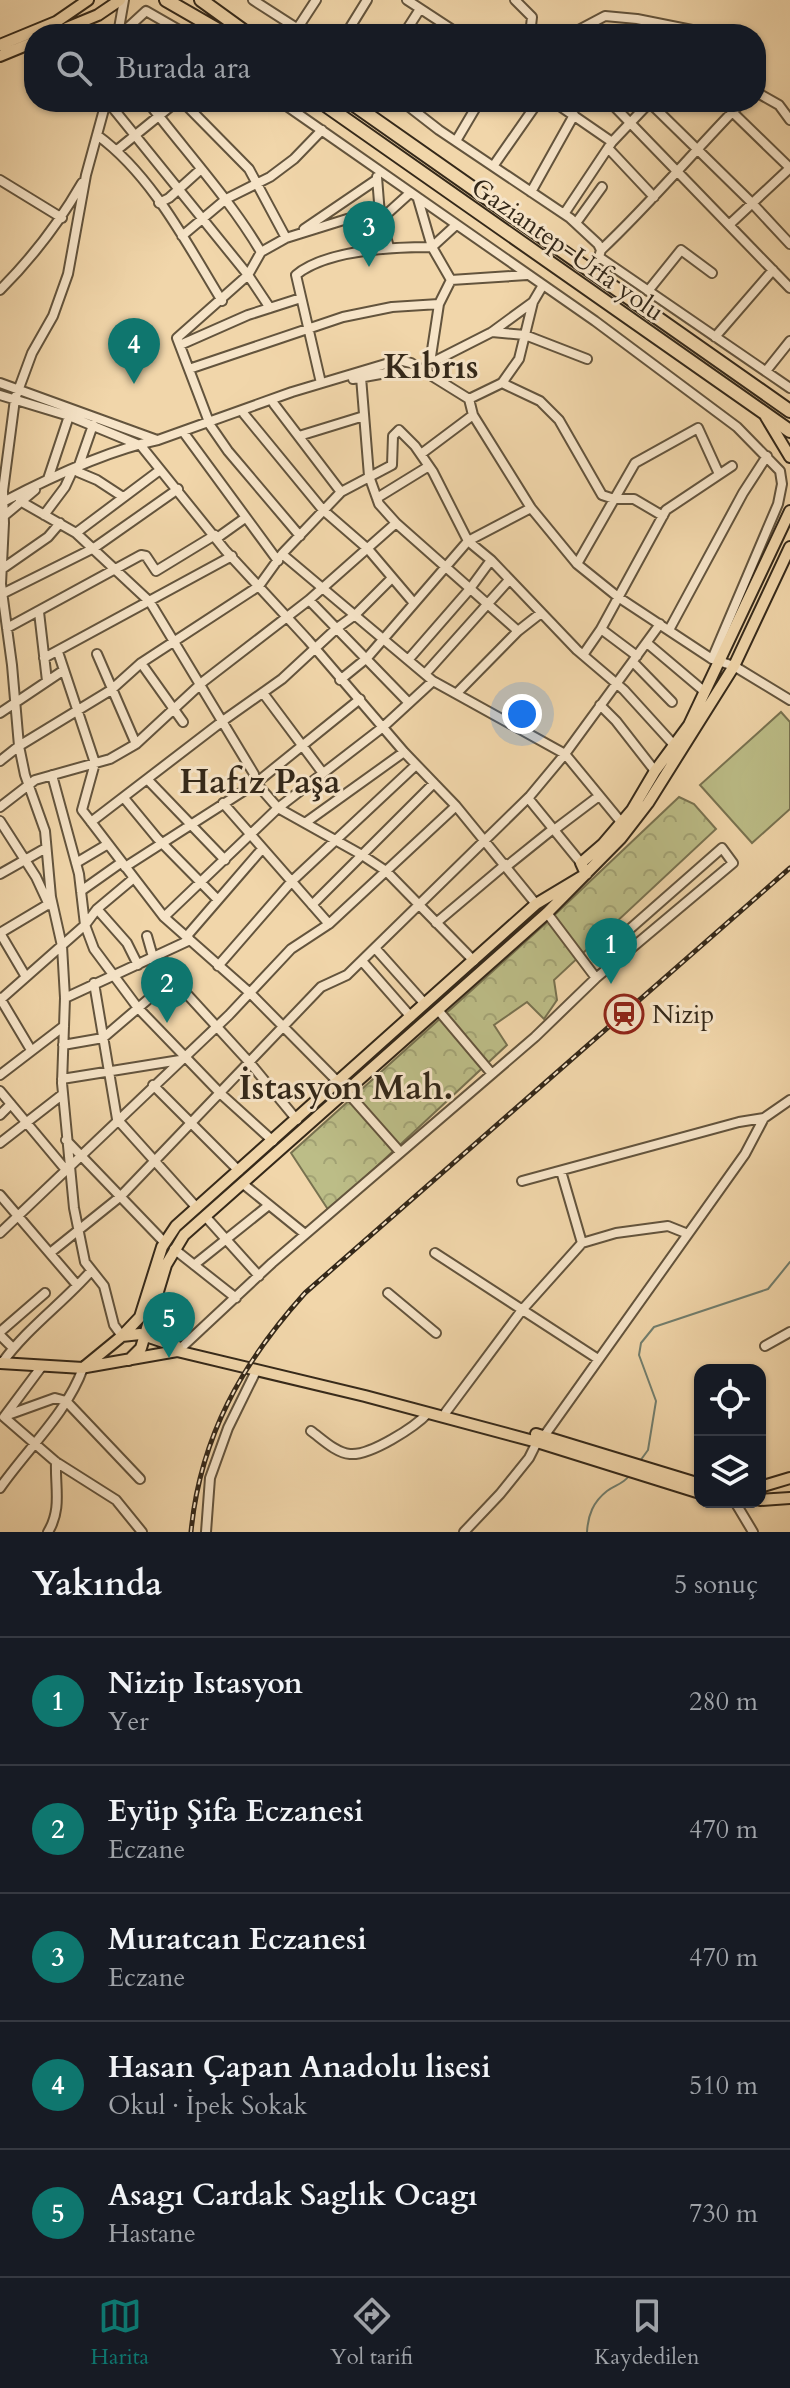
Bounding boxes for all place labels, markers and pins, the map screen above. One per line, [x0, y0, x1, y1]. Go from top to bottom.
pin: 3 [343, 201, 395, 267]
pin: 4 [108, 318, 160, 384]
pin: 1 [585, 918, 637, 984]
pin: 2 [141, 957, 193, 1023]
station icon: Nizip [603, 993, 645, 1035]
place label: Nizip [652, 997, 714, 1032]
pin: 5 [143, 1292, 195, 1358]

